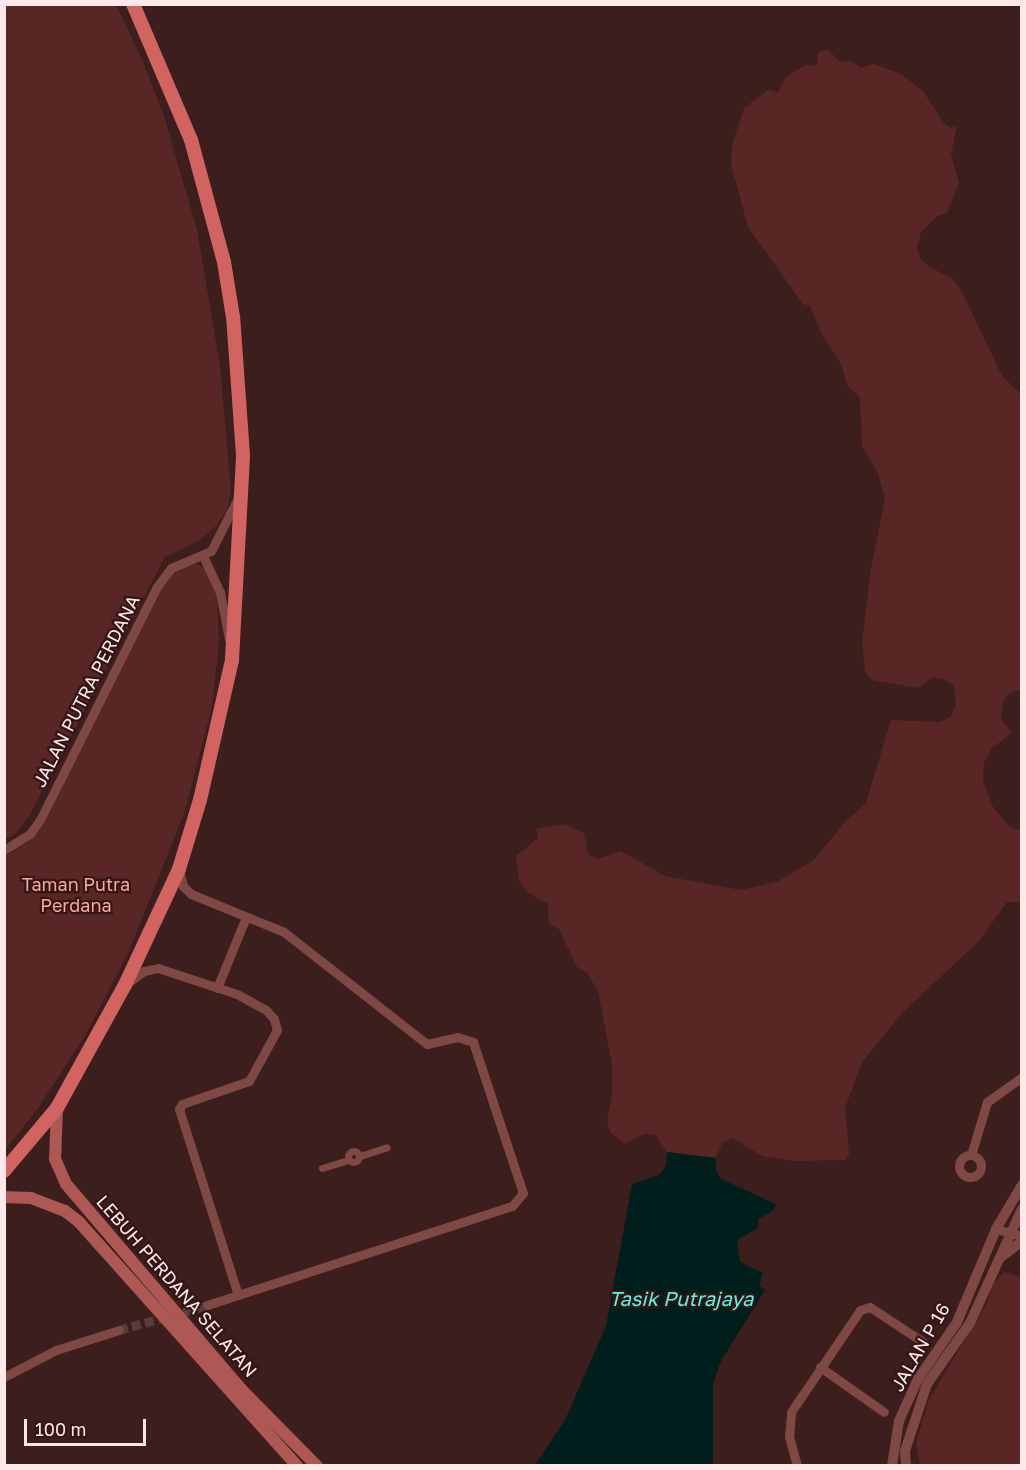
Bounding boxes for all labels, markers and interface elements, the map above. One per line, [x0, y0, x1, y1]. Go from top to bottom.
street label: JALAN PUTRA PERDANA [28, 591, 144, 791]
park label: Taman Putra Perdana [22, 874, 130, 916]
street label: LEBUH PERDANA SELATAN [92, 1191, 262, 1381]
water label: Tasik Putrajaya [609, 1286, 753, 1310]
street label: JALAN P 16 [886, 1299, 954, 1395]
scale bar [27, 1407, 148, 1445]
text: 100 m [35, 1418, 86, 1440]

